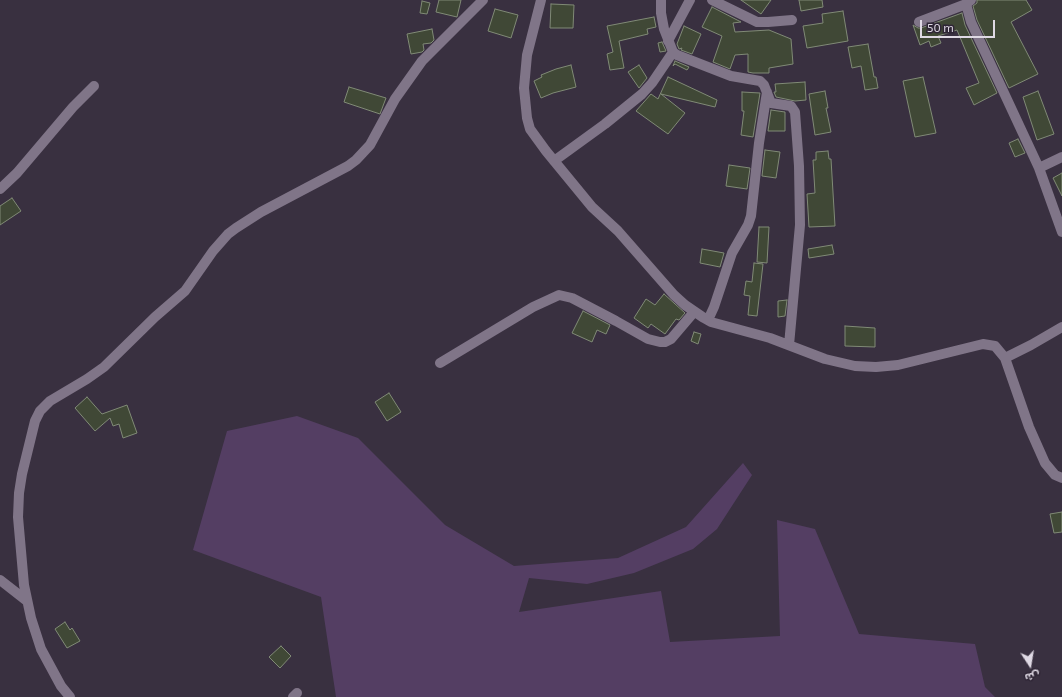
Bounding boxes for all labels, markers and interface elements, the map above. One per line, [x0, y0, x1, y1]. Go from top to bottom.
scale bar [922, 12, 997, 38]
text: 50 m [927, 20, 954, 34]
north arrow [1010, 645, 1050, 685]
text: ش [1024, 669, 1041, 685]

